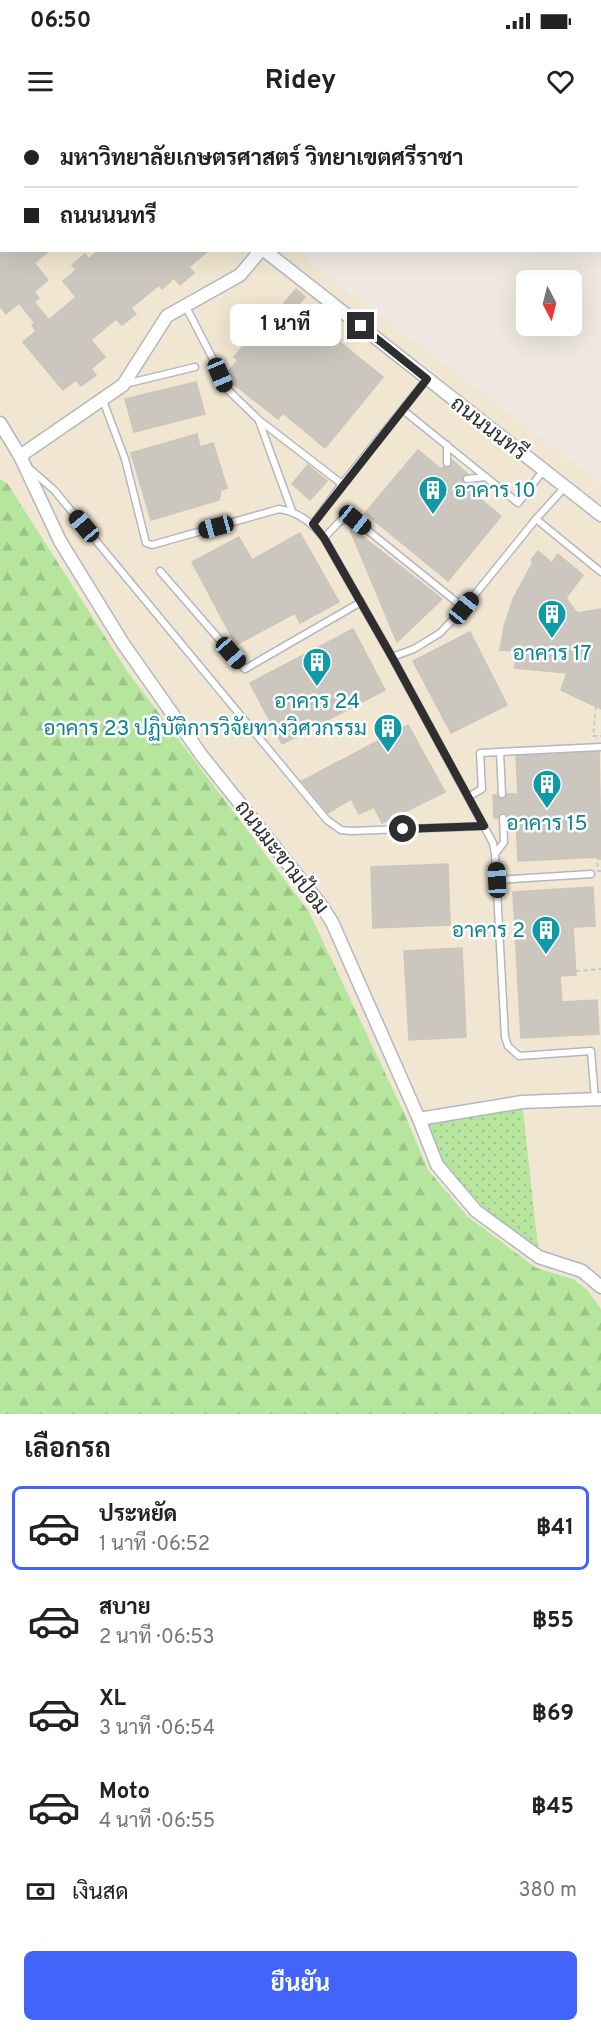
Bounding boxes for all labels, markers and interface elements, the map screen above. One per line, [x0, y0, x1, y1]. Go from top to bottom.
text: 06:50 [30, 8, 91, 35]
text: Ridey [265, 64, 336, 98]
icon: menu [24, 65, 57, 98]
icon: heart [544, 65, 577, 98]
text: มหาวิทยาลัยเกษตรศาสตร์ วิทยาเขตศรีราชา [60, 146, 464, 173]
text: ถนนนนทรี [60, 204, 156, 231]
north arrow [516, 270, 582, 336]
map controls [516, 270, 582, 336]
callout: 1 นาที [229, 305, 340, 347]
text: 1 นาที [261, 312, 310, 338]
route end [347, 312, 374, 339]
car [205, 355, 235, 395]
street label: ถนนนนทรี [444, 390, 532, 467]
building icon: อาคาร 10 [417, 474, 449, 516]
place label: อาคาร 10 [454, 478, 536, 505]
car [335, 502, 375, 538]
car [66, 506, 102, 546]
car [196, 514, 236, 540]
car [446, 588, 482, 628]
building icon: อาคาร 17 [536, 598, 568, 640]
car [212, 634, 250, 672]
place label: อาคาร 17 [512, 641, 592, 668]
building icon: อาคาร 24 [301, 646, 333, 688]
place label: อาคาร 24 [274, 689, 360, 716]
building icon: อาคาร 23 ปฏิบัติการวิจัยทางวิศวกรรม [372, 712, 404, 754]
place label: อาคาร 23 ปฏิบัติการวิจัยทางวิศวกรรม [43, 716, 367, 743]
building icon: อาคาร 15 [531, 768, 563, 810]
street label: ถนนมะขามป้อม [228, 794, 335, 920]
place label: อาคาร 15 [506, 811, 588, 838]
route start [389, 815, 416, 842]
car [487, 862, 507, 898]
building icon: อาคาร 2 [530, 914, 562, 956]
place label: อาคาร 2 [452, 918, 525, 945]
text: เลือกรถ [24, 1433, 111, 1467]
icon: car [27, 1501, 81, 1555]
text: ประหยัด [99, 1502, 177, 1529]
text: ฿41 [536, 1515, 574, 1542]
text: 1 นาที · 06:52 [99, 1532, 210, 1558]
icon: car [27, 1594, 81, 1648]
text: สบาย [99, 1595, 151, 1622]
text: ฿55 [532, 1608, 574, 1635]
text: 2 นาที · 06:53 [99, 1625, 215, 1651]
text: XL [99, 1686, 126, 1713]
icon: car [27, 1687, 81, 1741]
text: ฿69 [532, 1701, 574, 1728]
text: 3 นาที · 06:54 [99, 1716, 215, 1742]
text: Moto [99, 1779, 150, 1806]
icon: car [27, 1780, 81, 1834]
text: ฿45 [531, 1794, 574, 1821]
text: 4 นาที · 06:55 [99, 1809, 215, 1835]
icon: cash [24, 1875, 57, 1908]
text: 380 m [518, 1878, 577, 1904]
text: เงินสด [72, 1880, 129, 1907]
button: ยืนยัน [24, 1951, 577, 2020]

